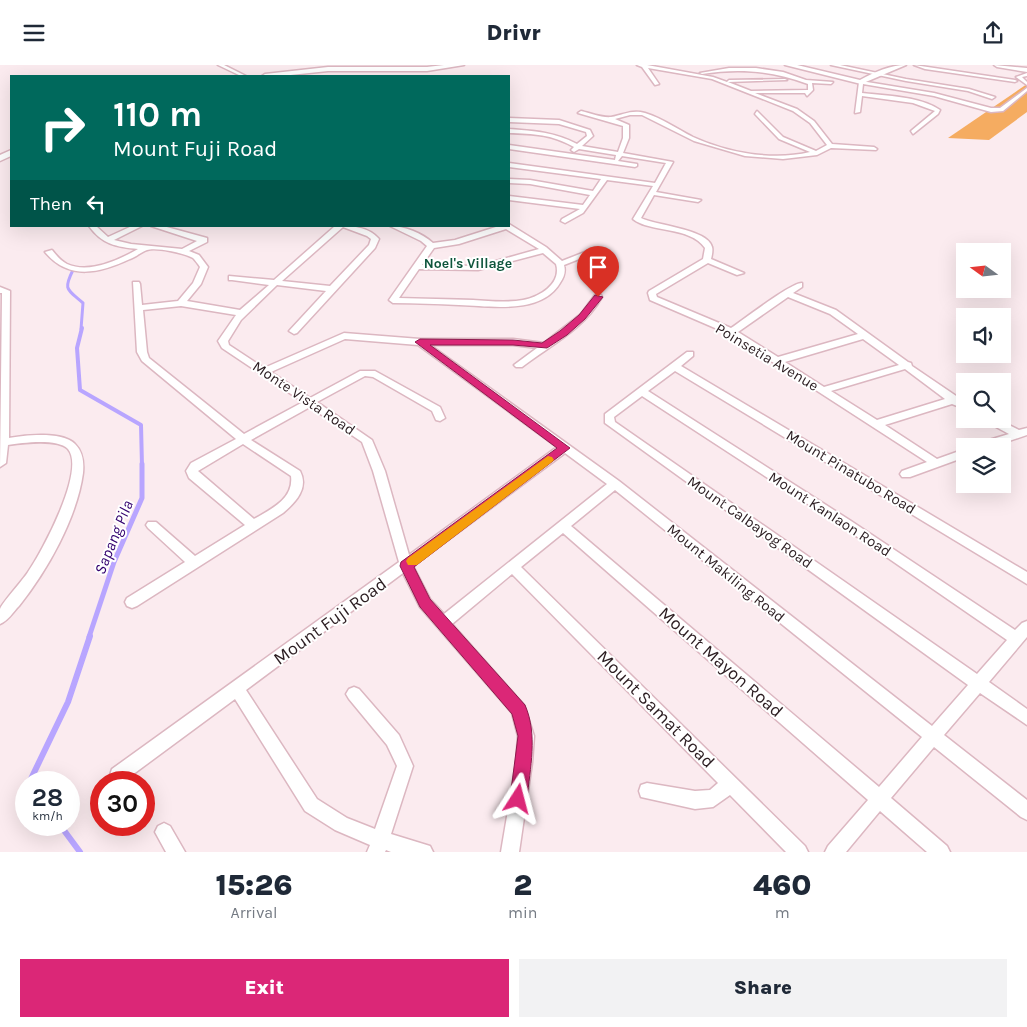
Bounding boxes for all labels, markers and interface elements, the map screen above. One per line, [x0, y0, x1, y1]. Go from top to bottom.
icon: menu [20, 19, 48, 47]
icon: share [979, 19, 1007, 47]
text: Drivr [486, 20, 541, 46]
text: 110 m [113, 94, 202, 135]
icon: right [30, 95, 95, 160]
text: Mount Fuji Road [113, 136, 277, 162]
icon: left [82, 190, 110, 218]
text: Then [30, 193, 72, 215]
north arrow [956, 243, 1011, 297]
map controls [956, 243, 1011, 493]
pin [577, 246, 619, 297]
icon: arrive [584, 253, 612, 281]
district label: Noel's Village [424, 255, 512, 272]
button: sound [956, 308, 1011, 363]
street label: Poinsetia Avenue [712, 319, 822, 395]
street label: Monte Vista Road [249, 357, 359, 439]
button: search [956, 373, 1011, 428]
street label: Mount Pinatubo Road [783, 426, 919, 518]
button: layers [956, 438, 1011, 493]
street label: Mount Kanlaon Road [765, 468, 895, 560]
street label: Mount Calbayog Road [684, 472, 816, 572]
water label: Sapang Pila [90, 497, 137, 577]
street label: Mount Makiling Road [663, 520, 789, 626]
street label: Mount Fuji Road [269, 573, 391, 669]
street label: Mount Mayon Road [654, 602, 788, 722]
street label: Mount Samat Road [592, 645, 720, 773]
speed limit sign: 30 [90, 771, 155, 836]
position arrow [491, 772, 543, 824]
text: 28 [32, 783, 63, 812]
text: km/h [32, 809, 63, 823]
text: 15:26 [215, 867, 293, 903]
text: 2 [513, 867, 532, 903]
text: 460 [753, 867, 811, 903]
text: Arrival [231, 903, 277, 922]
text: min [508, 903, 537, 922]
text: m [775, 903, 790, 922]
button: Exit [20, 959, 509, 1017]
button: Share [519, 959, 1007, 1017]

